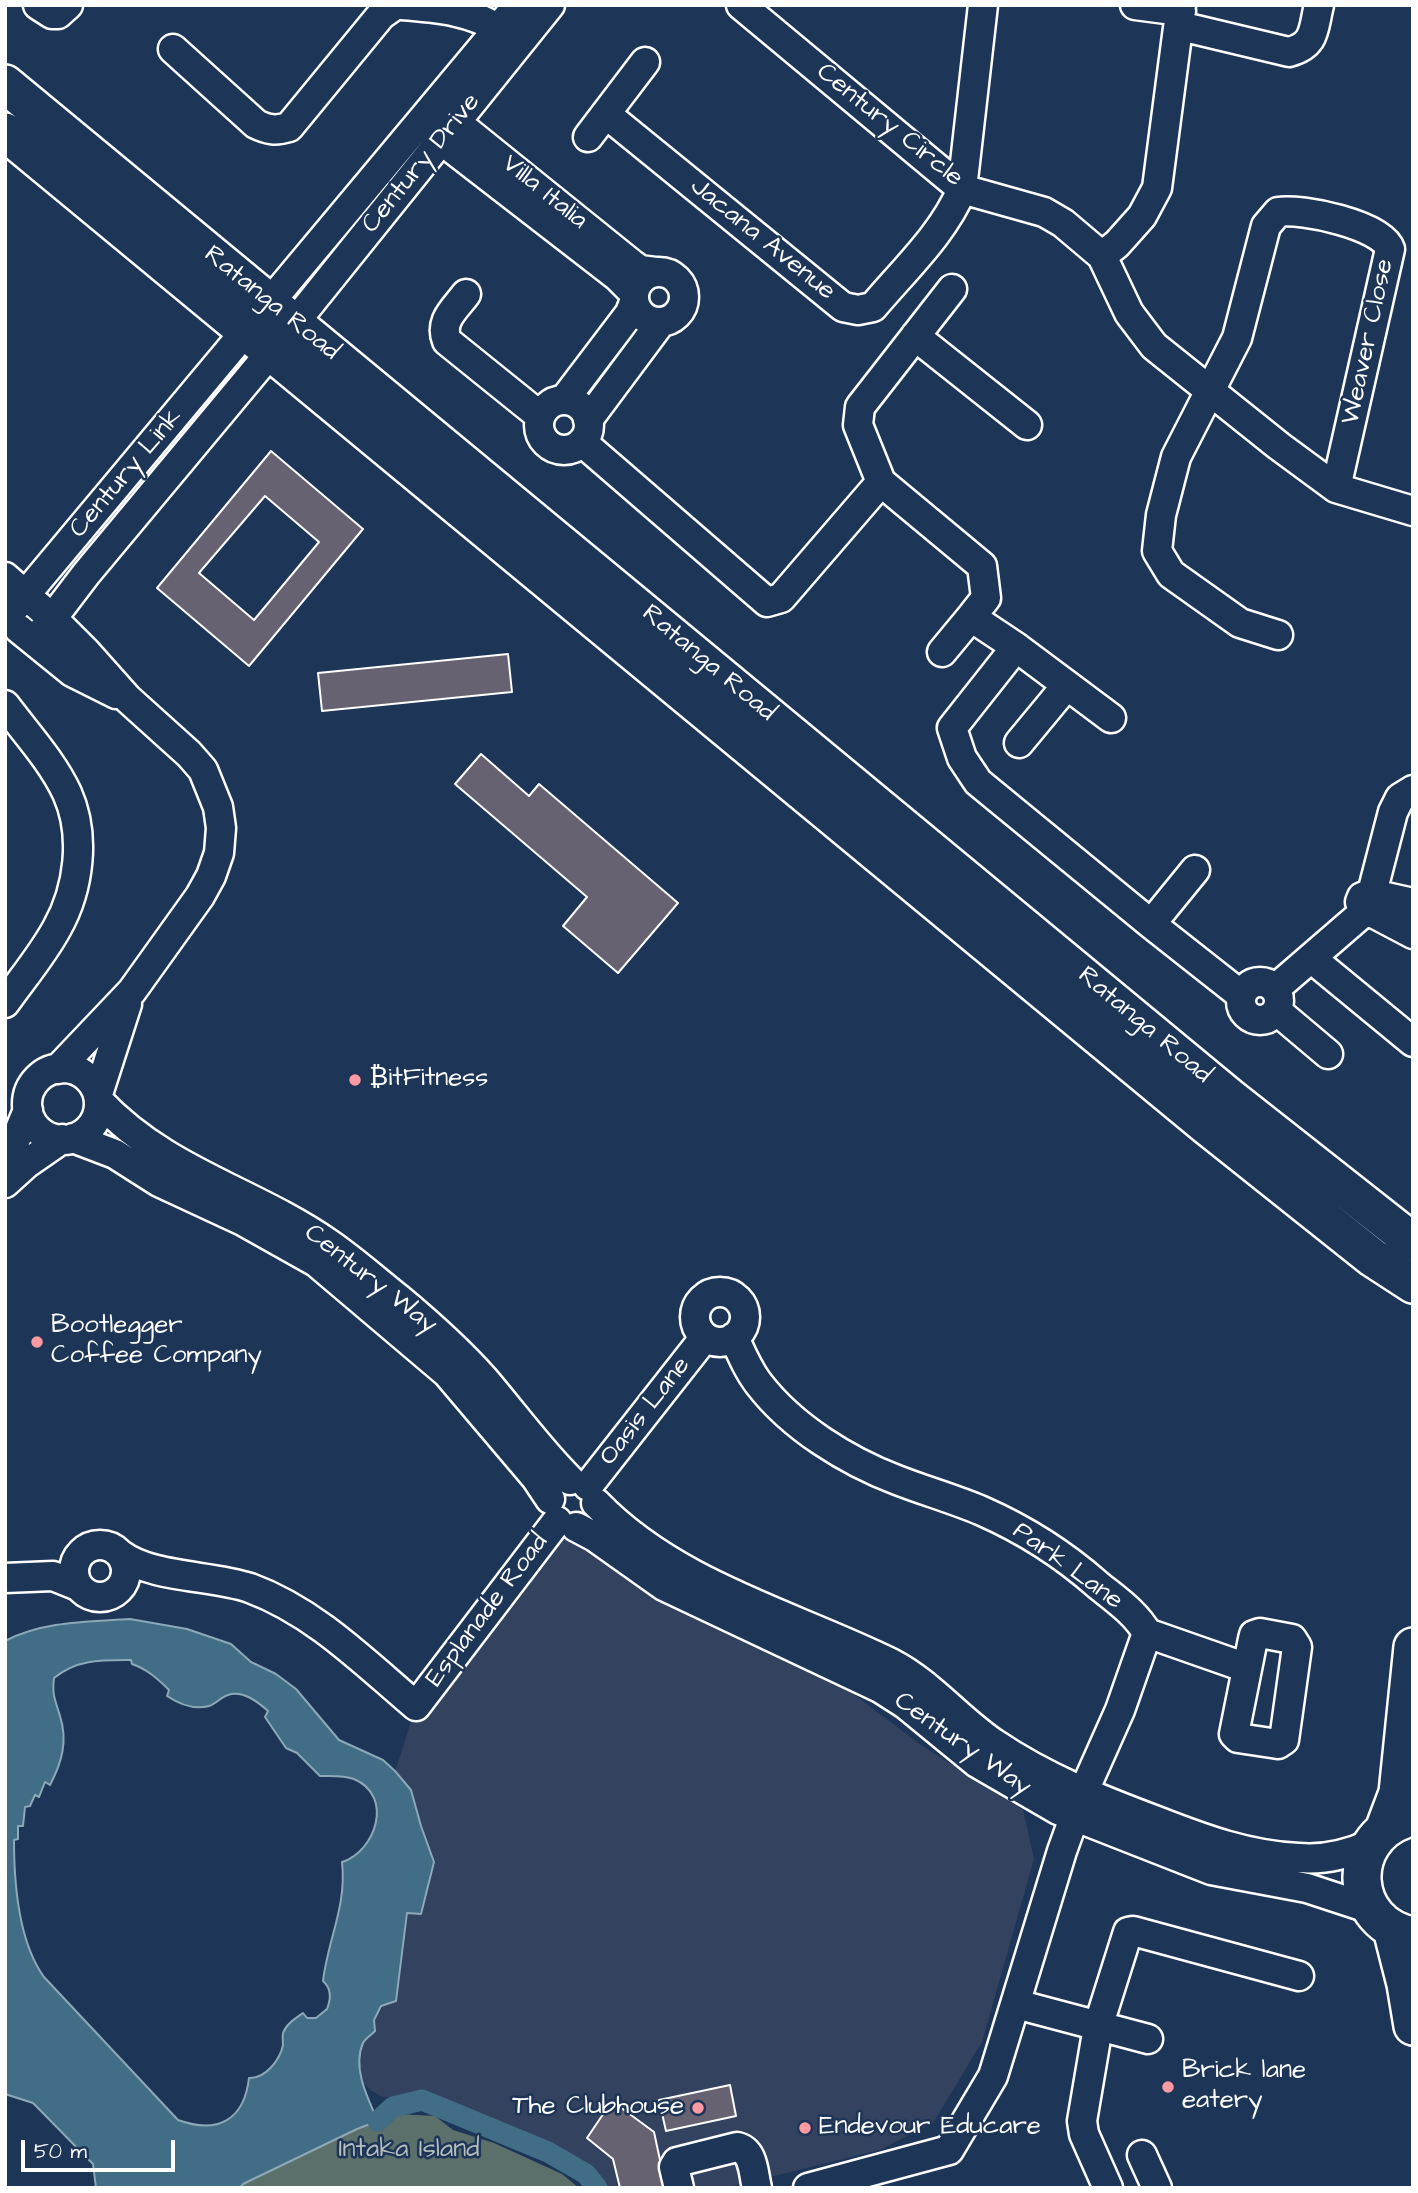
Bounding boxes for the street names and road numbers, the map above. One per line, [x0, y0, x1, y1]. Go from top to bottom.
street label: Century Circle [809, 57, 969, 195]
street label: Century Drive [356, 88, 488, 240]
street label: Villa Italia [495, 149, 593, 237]
street label: Jacana Avenue [683, 172, 841, 308]
street label: Ratanga Road [197, 240, 345, 368]
street label: Weaver Close [1336, 256, 1402, 428]
street label: Century Link [64, 403, 190, 545]
street label: Ratanga Road [635, 599, 781, 729]
street label: Ratanga Road [1071, 961, 1217, 1091]
street label: Century Way [297, 1218, 443, 1342]
street label: Oasis Lane [594, 1351, 698, 1473]
street label: Park Lane [1006, 1517, 1128, 1617]
street label: Esplanade Road [420, 1528, 556, 1694]
street label: Century Way [887, 1686, 1037, 1804]

